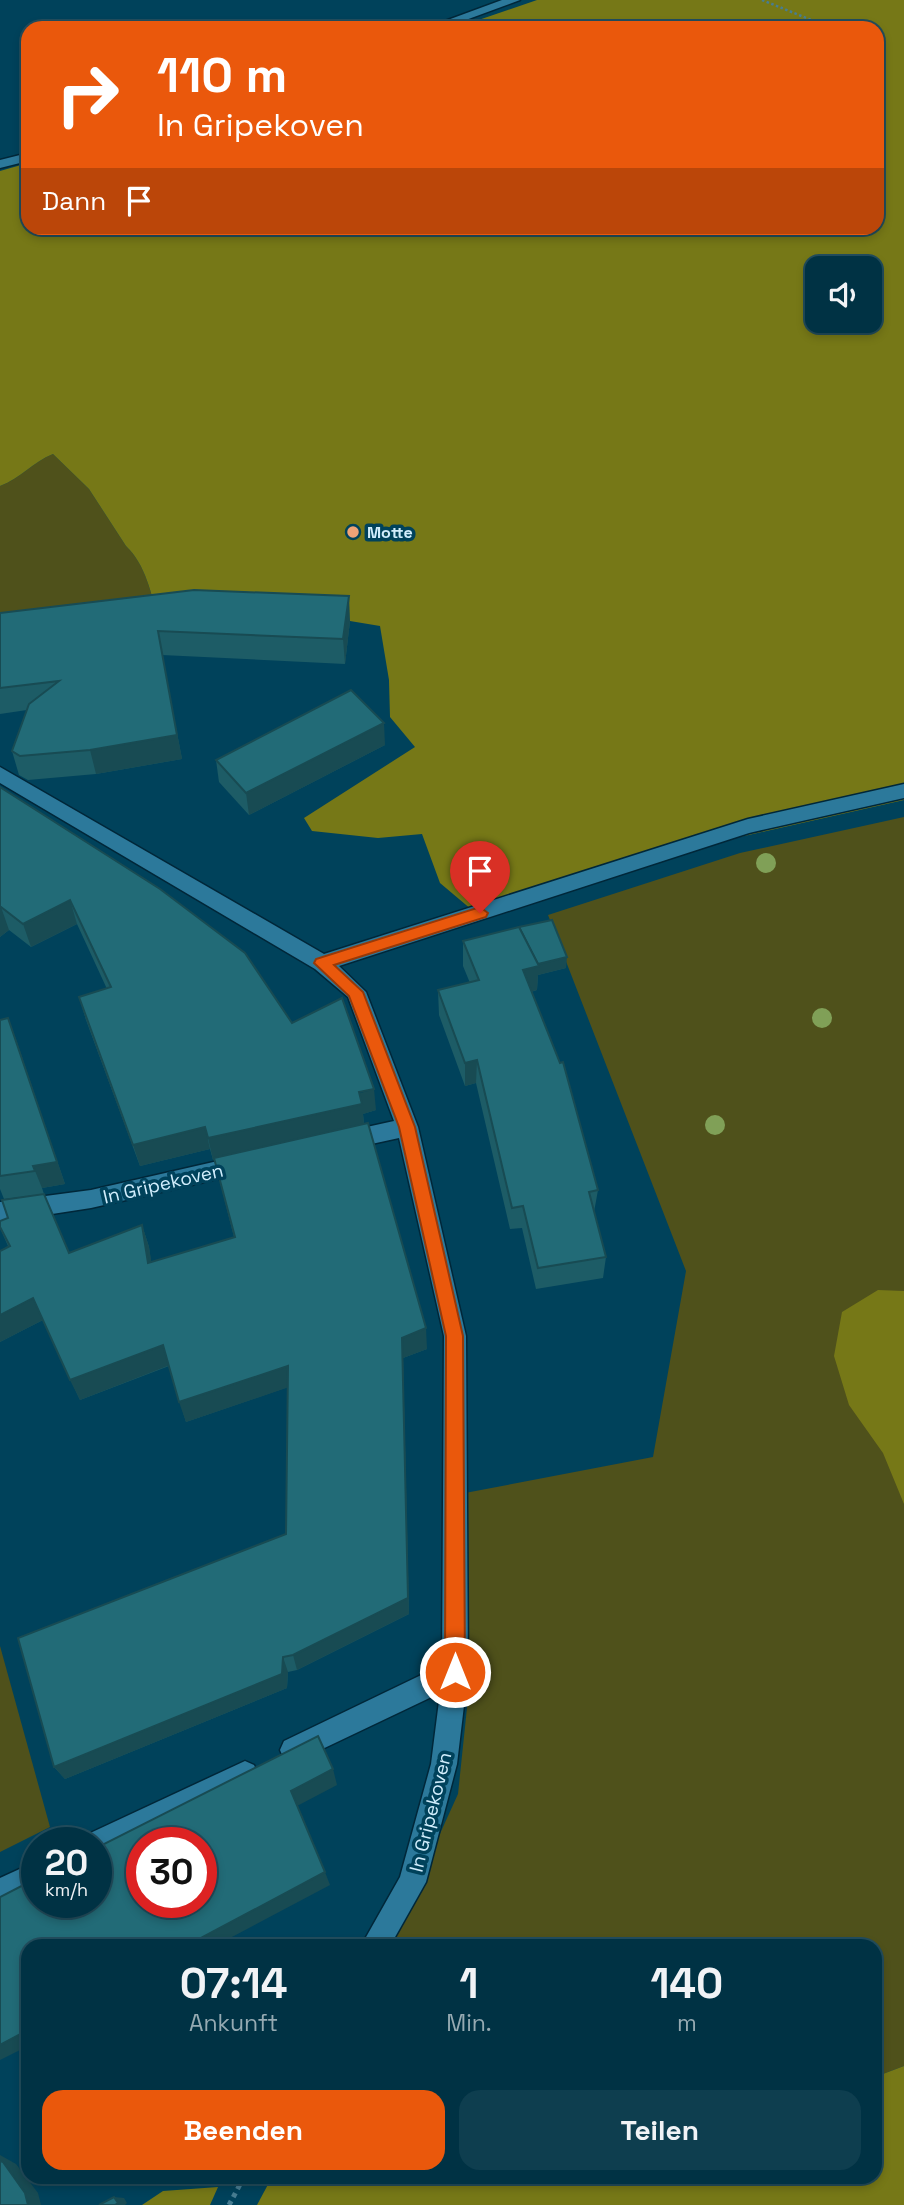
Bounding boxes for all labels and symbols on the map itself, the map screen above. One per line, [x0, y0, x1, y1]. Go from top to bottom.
place label: Motte [367, 522, 413, 543]
marker: Motte [345, 524, 361, 540]
pin [450, 841, 510, 913]
street label: In Gripekoven [100, 1157, 226, 1209]
position arrow [418, 1635, 492, 1709]
street label: In Gripekoven [403, 1749, 457, 1875]
speed limit sign: 30 [126, 1827, 217, 1918]

